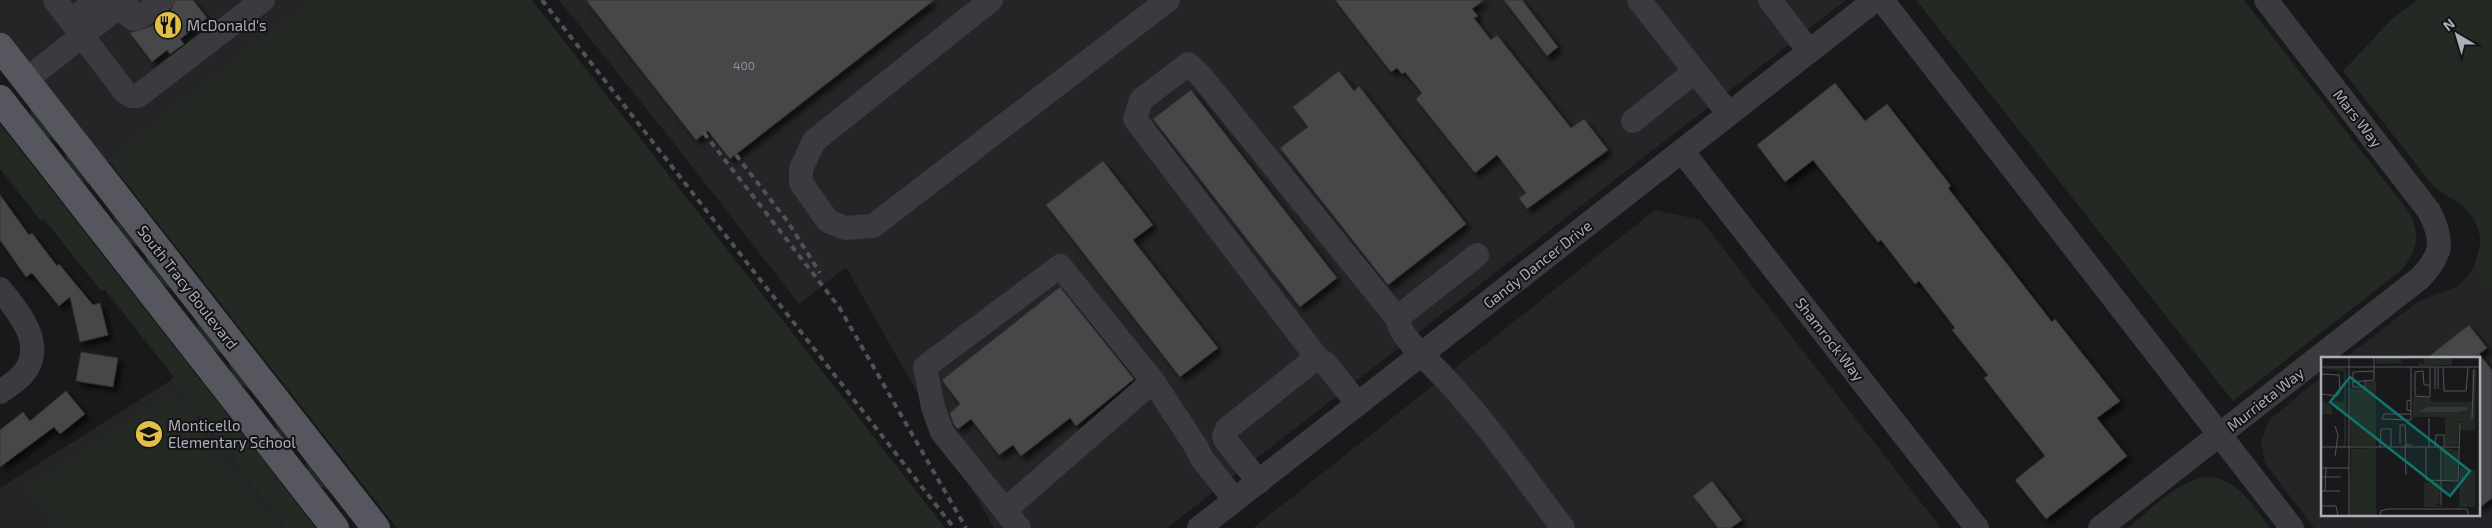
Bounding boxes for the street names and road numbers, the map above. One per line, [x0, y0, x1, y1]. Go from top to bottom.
street label: Mars Way [2330, 86, 2386, 151]
street label: Gandy Dancer Drive [1479, 216, 1595, 312]
street label: South Tracy Boulevard [134, 221, 242, 353]
street label: Shamrock Way [1792, 294, 1868, 384]
street label: Murrieta Way [2223, 363, 2307, 435]

